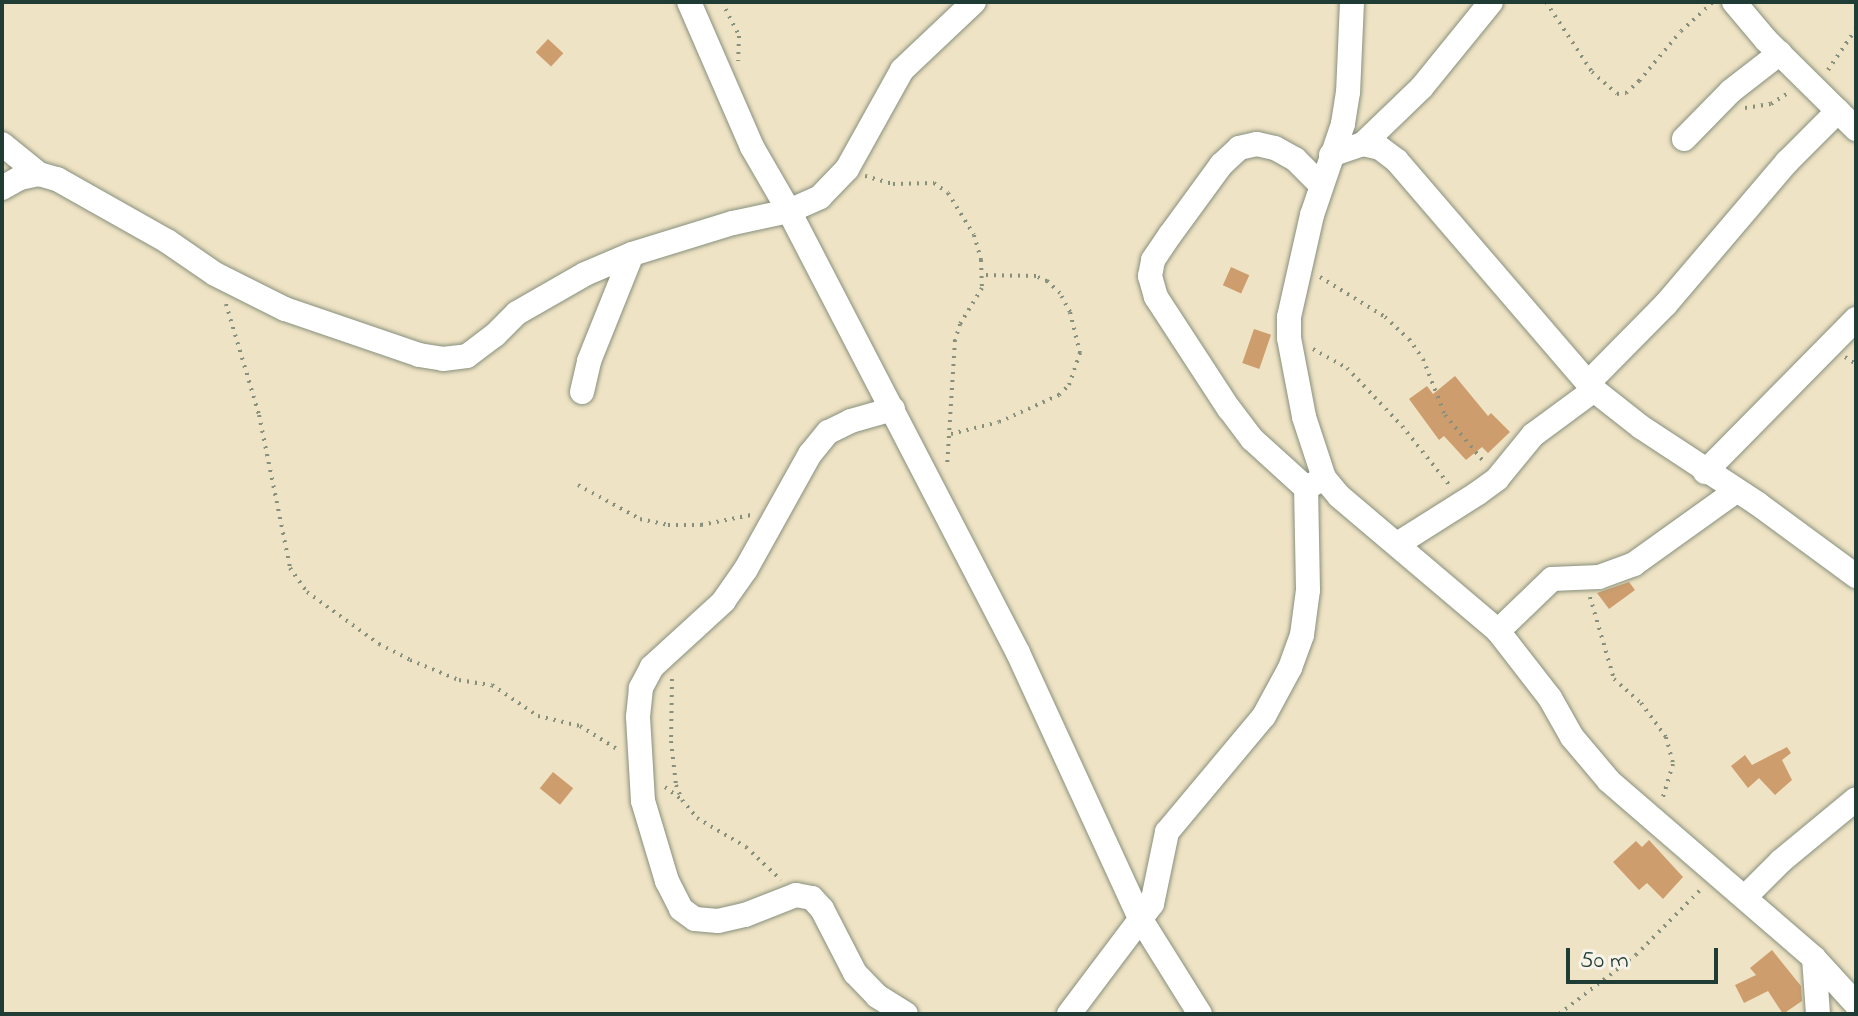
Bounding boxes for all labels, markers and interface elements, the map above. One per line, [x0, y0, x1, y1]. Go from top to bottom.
scale bar [1570, 932, 1722, 982]
text: 50 m [1580, 944, 1629, 979]

